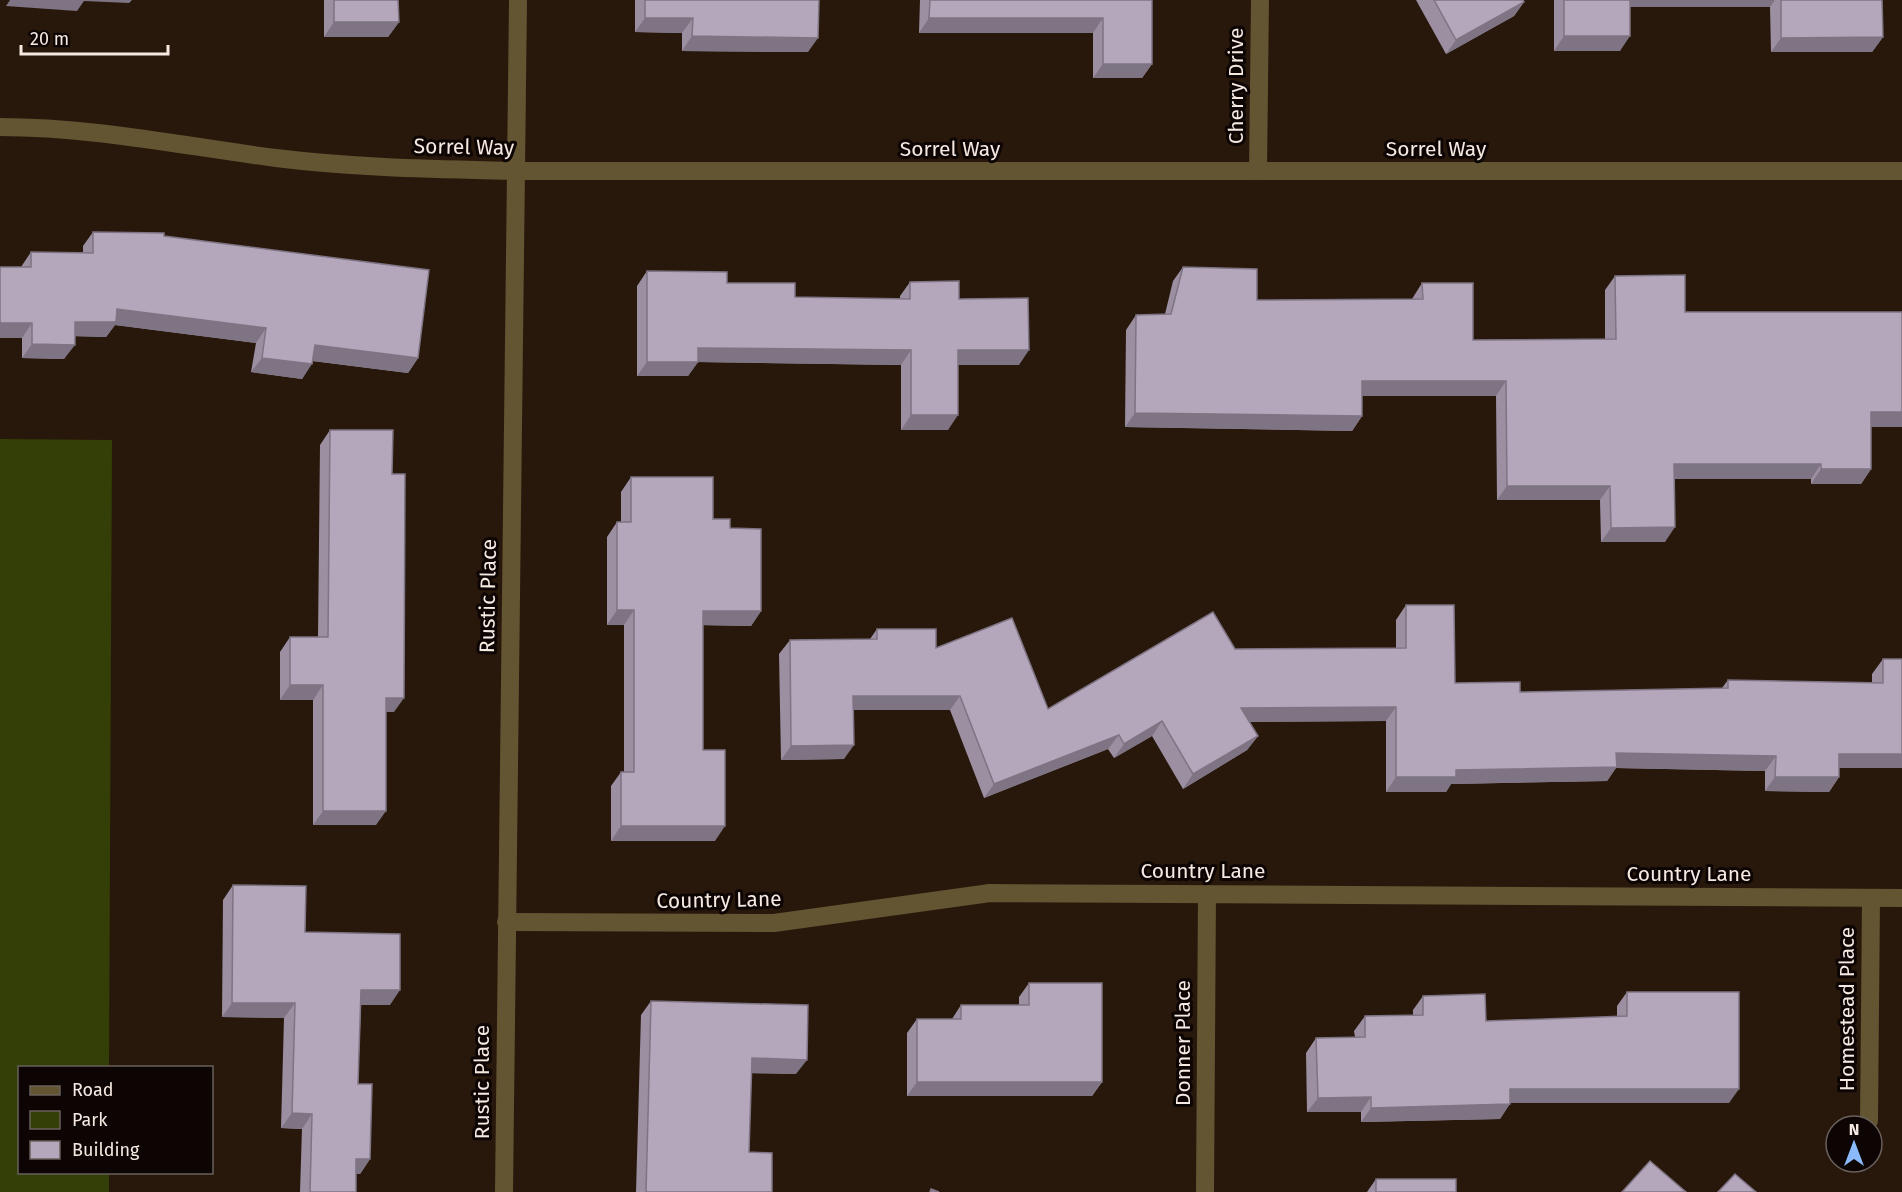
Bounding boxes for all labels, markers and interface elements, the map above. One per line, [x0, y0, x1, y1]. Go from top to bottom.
scale bar [21, 18, 168, 56]
text: 20 m [30, 28, 69, 50]
street label: Cherry Drive [1223, 28, 1249, 144]
street label: Sorrel Way [413, 133, 515, 161]
street label: Sorrel Way [900, 136, 1001, 162]
street label: Sorrel Way [1386, 136, 1487, 162]
street label: Rustic Place [474, 539, 502, 653]
street label: Country Lane [1140, 858, 1266, 884]
street label: Country Lane [1626, 861, 1752, 887]
street label: Country Lane [656, 886, 782, 914]
street label: Homestead Place [1834, 927, 1860, 1091]
street label: Donner Place [1170, 980, 1196, 1106]
street label: Rustic Place [469, 1025, 495, 1139]
legend [18, 1066, 213, 1174]
text: Road [72, 1079, 114, 1101]
text: Park [72, 1109, 108, 1131]
north arrow [1824, 1114, 1884, 1174]
text: N [1849, 1120, 1859, 1139]
text: Building [72, 1139, 140, 1161]

